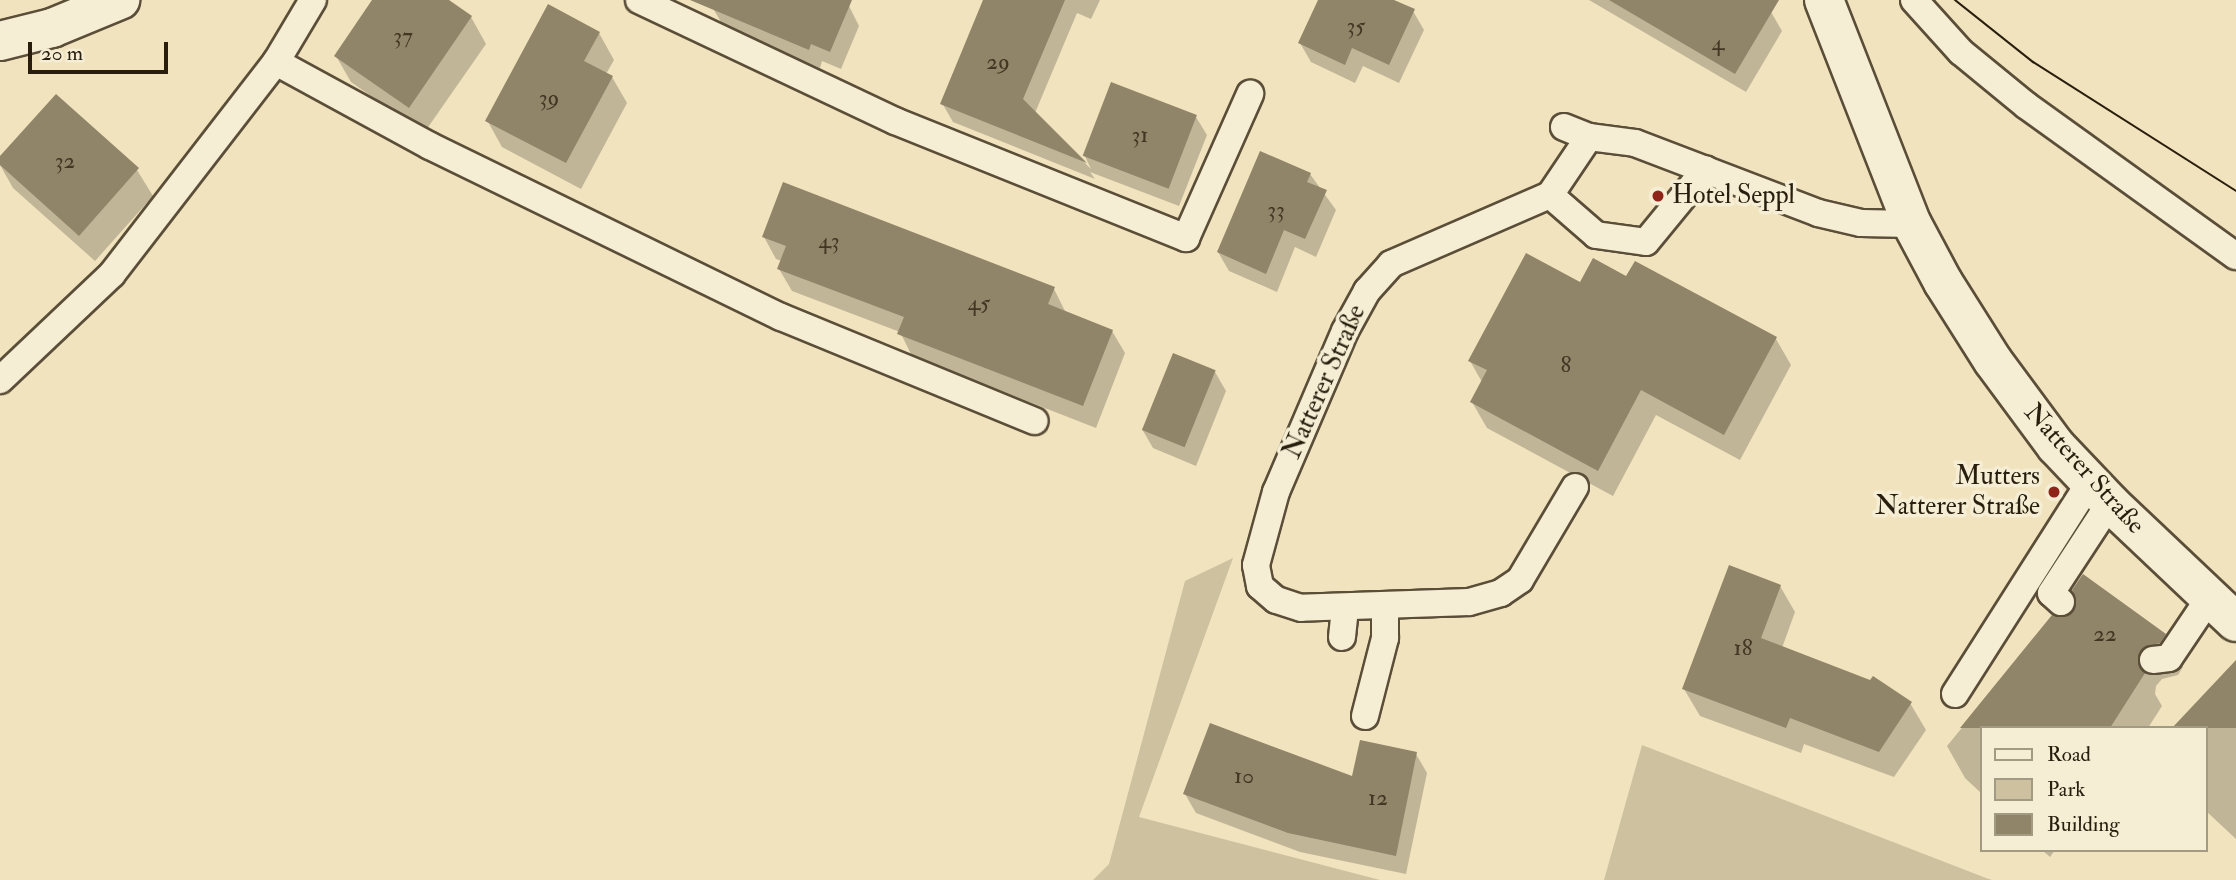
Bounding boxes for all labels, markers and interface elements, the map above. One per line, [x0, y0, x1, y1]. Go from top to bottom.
house number: 35 [1347, 12, 1365, 40]
house number: 37 [393, 22, 413, 50]
scale bar [32, 28, 172, 72]
house number: 4 [1712, 29, 1724, 57]
text: 20 m [41, 40, 83, 67]
house number: 29 [986, 48, 1010, 76]
house number: 39 [539, 84, 559, 112]
house number: 31 [1131, 121, 1149, 149]
house number: 32 [55, 147, 75, 175]
place label: Hotel Seppl [1672, 180, 1795, 212]
marker: Hotel Seppl [1650, 188, 1666, 204]
house number: 33 [1267, 196, 1285, 224]
house number: 43 [818, 227, 840, 255]
house number: 45 [968, 289, 990, 317]
street label: Natterer Straße [1277, 300, 1373, 464]
house number: 8 [1561, 351, 1571, 379]
street label: Natterer Straße [2017, 397, 2151, 541]
place label: Mutters Natterer Straße [1875, 461, 2040, 522]
marker: Mutters Natterer Straße [2046, 484, 2062, 500]
house number: 22 [2093, 620, 2117, 648]
house number: 18 [1733, 634, 1753, 662]
legend [1980, 726, 2208, 852]
text: Road [2047, 741, 2091, 768]
house number: 10 [1234, 762, 1254, 790]
text: Park [2047, 776, 2085, 803]
house number: 12 [1368, 784, 1388, 812]
text: Building [2047, 811, 2120, 838]

